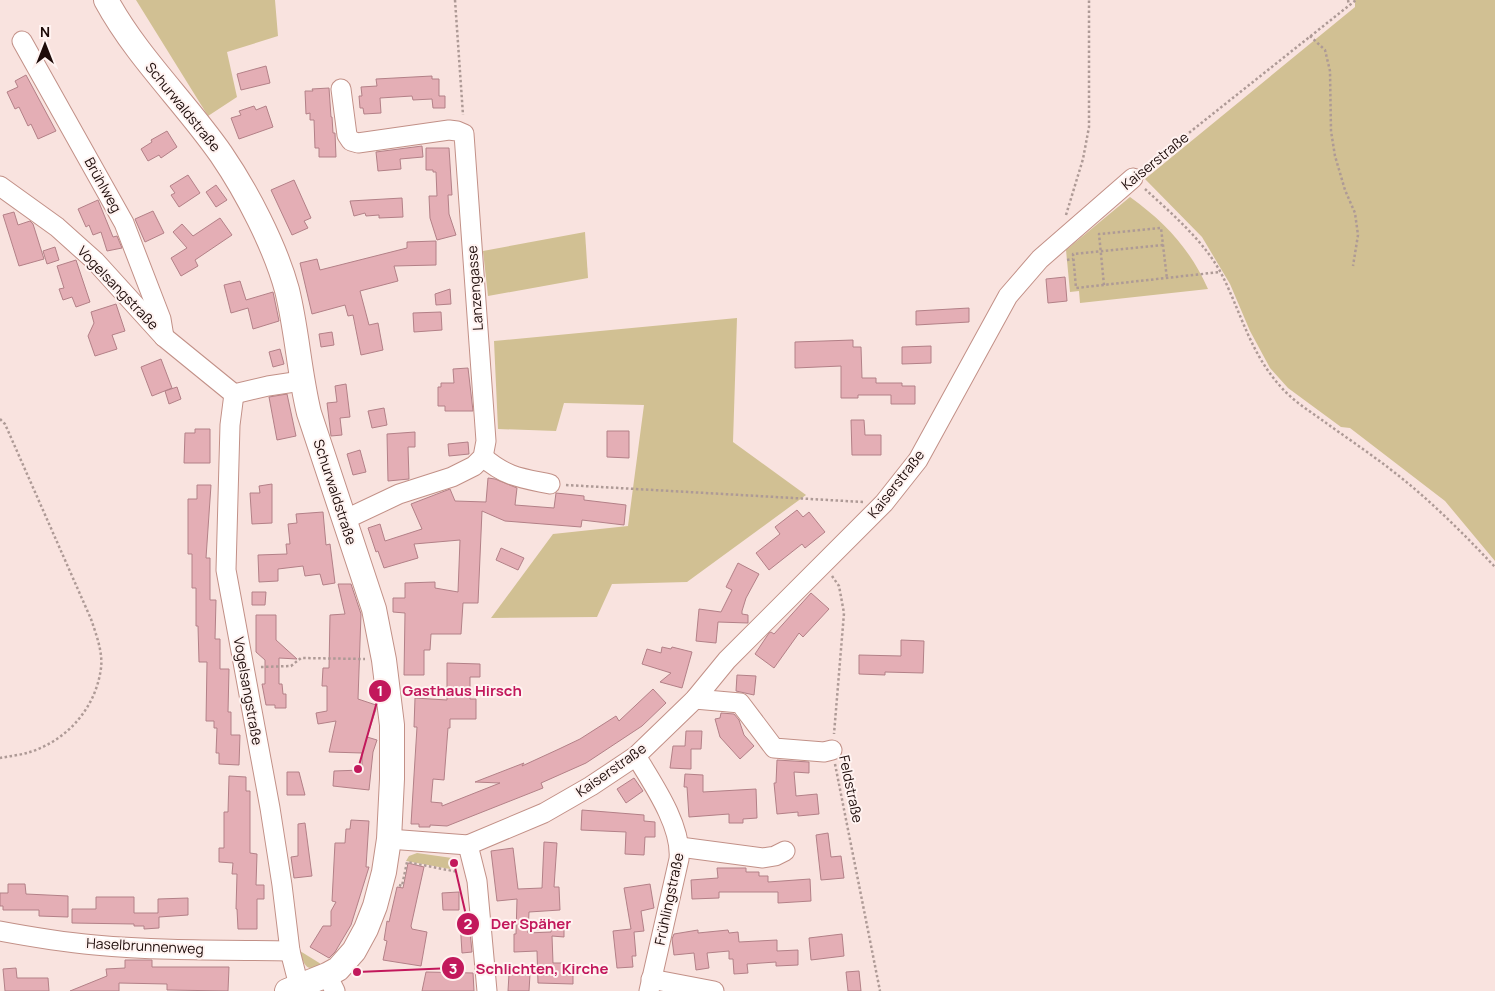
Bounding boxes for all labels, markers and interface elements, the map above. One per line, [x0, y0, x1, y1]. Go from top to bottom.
north arrow [20, 20, 70, 70]
text: N [40, 22, 50, 41]
street label: Schurwaldstraße [141, 58, 225, 155]
street label: Kaiserstraße [1117, 128, 1192, 194]
street label: Brühlweg [80, 154, 126, 216]
street label: Vogelsangstraße [74, 242, 163, 334]
street label: Lanzengasse [462, 245, 487, 331]
street label: Schurwaldstraße [309, 437, 361, 547]
street label: Kaiserstraße [863, 446, 928, 522]
street label: Vogelsangstraße [230, 635, 267, 746]
callout: Gasthaus Hirsch [367, 676, 532, 706]
text: 1 [377, 680, 383, 701]
text: Gasthaus Hirsch [402, 680, 522, 701]
street label: Kaiserstraße [572, 738, 650, 801]
street label: Feldstraße [835, 753, 868, 824]
street label: Frühlingstraße [649, 851, 688, 947]
callout: Der Späher [456, 909, 581, 939]
text: 2 [464, 913, 473, 934]
text: Der Späher [491, 913, 571, 934]
street label: Haselbrunnenweg [86, 933, 204, 958]
callout: Schlichten, Kirche [441, 953, 619, 983]
text: 3 [449, 958, 457, 979]
text: Schlichten, Kirche [476, 958, 608, 979]

